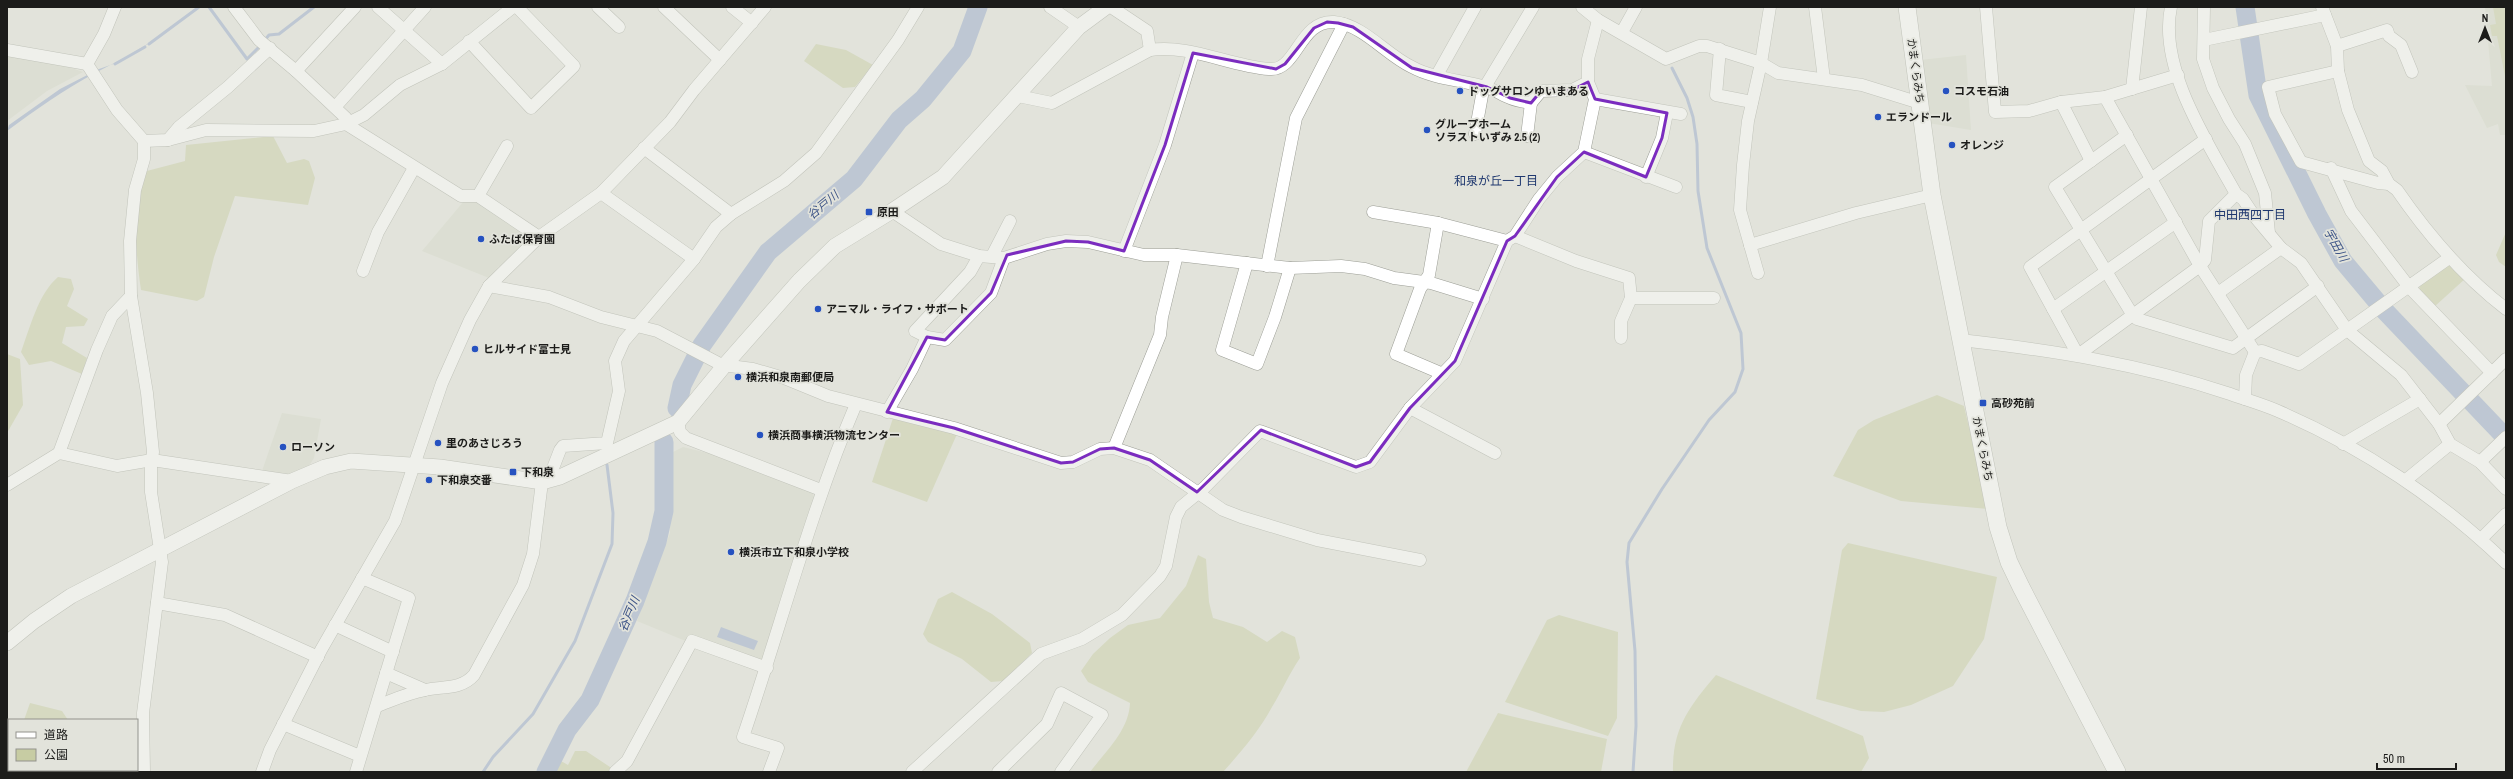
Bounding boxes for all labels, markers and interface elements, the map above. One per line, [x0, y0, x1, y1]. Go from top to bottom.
north arrow [2465, 8, 2505, 48]
text: N [2482, 11, 2488, 25]
street label: かまくらみち [1904, 37, 1928, 105]
place label: ドッグサロンゆいまある [1468, 84, 1589, 98]
place label: コスモ石油 [1954, 84, 2009, 98]
marker: ドッグサロンゆいまある [1455, 86, 1465, 96]
marker: コスモ石油 [1941, 86, 1951, 96]
place label: エランドール [1886, 110, 1952, 124]
marker: エランドール [1873, 112, 1883, 122]
place label: グループホーム ソラストいずみ 2.5 (2) [1435, 117, 1540, 144]
marker: グループホーム ソラストいずみ 2.5 (2) [1422, 125, 1432, 135]
place label: オレンジ [1960, 138, 2004, 152]
marker: オレンジ [1947, 140, 1957, 150]
district label: 和泉が丘一丁目 [1454, 173, 1538, 189]
water label: 谷戸川 [804, 186, 843, 223]
place label: 原田 [877, 205, 899, 219]
marker: 原田 [864, 207, 874, 217]
district label: 中田西四丁目 [2214, 207, 2286, 223]
water label: 宇田川 [2320, 225, 2353, 266]
place label: ふたば保育園 [489, 232, 555, 246]
marker: ふたば保育園 [476, 234, 486, 244]
place label: アニマル・ライフ・サポート [826, 302, 969, 316]
marker: アニマル・ライフ・サポート [813, 304, 823, 314]
place label: ヒルサイド富士見 [483, 342, 571, 356]
marker: ヒルサイド富士見 [470, 344, 480, 354]
place label: 横浜和泉南郵便局 [746, 370, 834, 384]
marker: 横浜和泉南郵便局 [733, 372, 743, 382]
place label: 高砂苑前 [1991, 396, 2035, 410]
marker: 高砂苑前 [1978, 398, 1988, 408]
street label: かまくらみち [1970, 415, 1996, 483]
place label: 横浜商事横浜物流センター [768, 428, 900, 442]
marker: 横浜商事横浜物流センター [755, 430, 765, 440]
place label: 里のあさじろう [446, 436, 523, 450]
marker: 里のあさじろう [433, 438, 443, 448]
place label: ローソン [291, 440, 335, 454]
marker: ローソン [278, 442, 288, 452]
place label: 下和泉 [521, 465, 554, 479]
marker: 下和泉 [508, 467, 518, 477]
place label: 下和泉交番 [437, 473, 492, 487]
marker: 下和泉交番 [424, 475, 434, 485]
place label: 横浜市立下和泉小学校 [739, 545, 849, 559]
marker: 横浜市立下和泉小学校 [726, 547, 736, 557]
water label: 谷戸川 [615, 592, 644, 634]
legend [8, 719, 138, 771]
text: 道路 [44, 727, 68, 743]
scale bar [2377, 745, 2456, 771]
text: 公園 [44, 747, 68, 763]
text: 50 m [2383, 751, 2405, 767]

